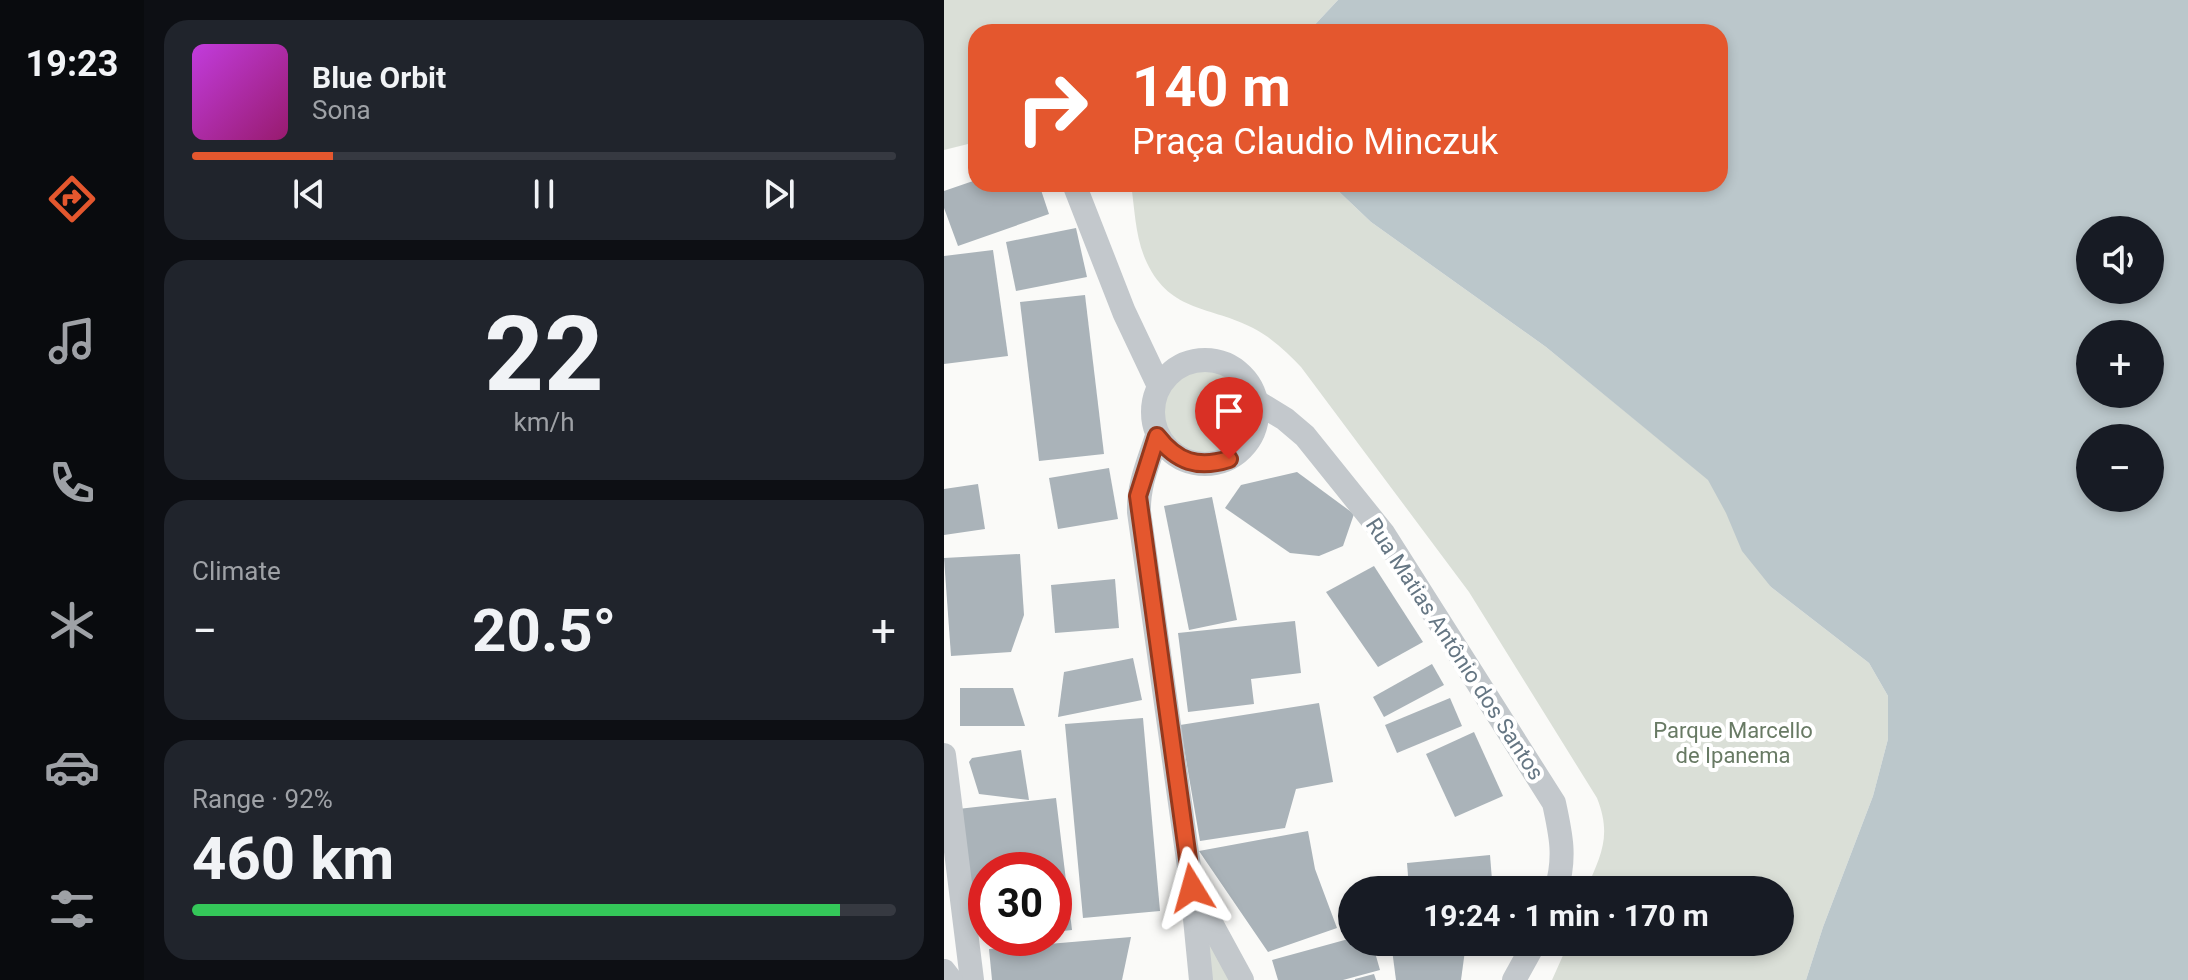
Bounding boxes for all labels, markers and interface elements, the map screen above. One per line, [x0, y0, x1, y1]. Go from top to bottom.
text: 19:23 [26, 43, 118, 85]
text: 140 m [1132, 54, 1291, 120]
icon: right [1000, 56, 1104, 160]
text: Blue Orbit [312, 60, 446, 95]
text: Sona [312, 95, 371, 125]
text: Praça Claudio Minczuk [1132, 121, 1498, 163]
icon: directions [44, 171, 100, 227]
icon: previous [287, 172, 331, 216]
icon: pause [522, 172, 566, 216]
icon: next [757, 172, 801, 216]
map controls [2076, 216, 2164, 512]
button: sound [2076, 216, 2164, 304]
text: 22 [484, 294, 604, 415]
icon: music [44, 313, 100, 369]
button: + [2076, 320, 2164, 408]
pin [1195, 377, 1263, 459]
icon: arrive [1207, 389, 1251, 433]
text: km/h [513, 407, 575, 437]
button: − [2076, 424, 2164, 512]
icon: phone [44, 455, 100, 511]
street label: Rua Matias Antônio dos Santos [1361, 513, 1549, 785]
text: Climate [192, 556, 281, 586]
text: 20.5° [472, 595, 616, 666]
icon: climate [44, 597, 100, 653]
text: − [192, 605, 217, 657]
text: + [871, 605, 896, 657]
park label: Parque Marcello de Ipanema [1653, 718, 1813, 768]
icon: car [44, 739, 100, 795]
text: Range · 92% [192, 784, 333, 814]
text: 460 km [192, 823, 394, 894]
position arrow [1150, 846, 1234, 930]
speed limit sign: 30 [968, 852, 1072, 956]
icon: filters [44, 881, 100, 937]
text: 19:24 · 1 min · 170 m [1423, 898, 1709, 933]

